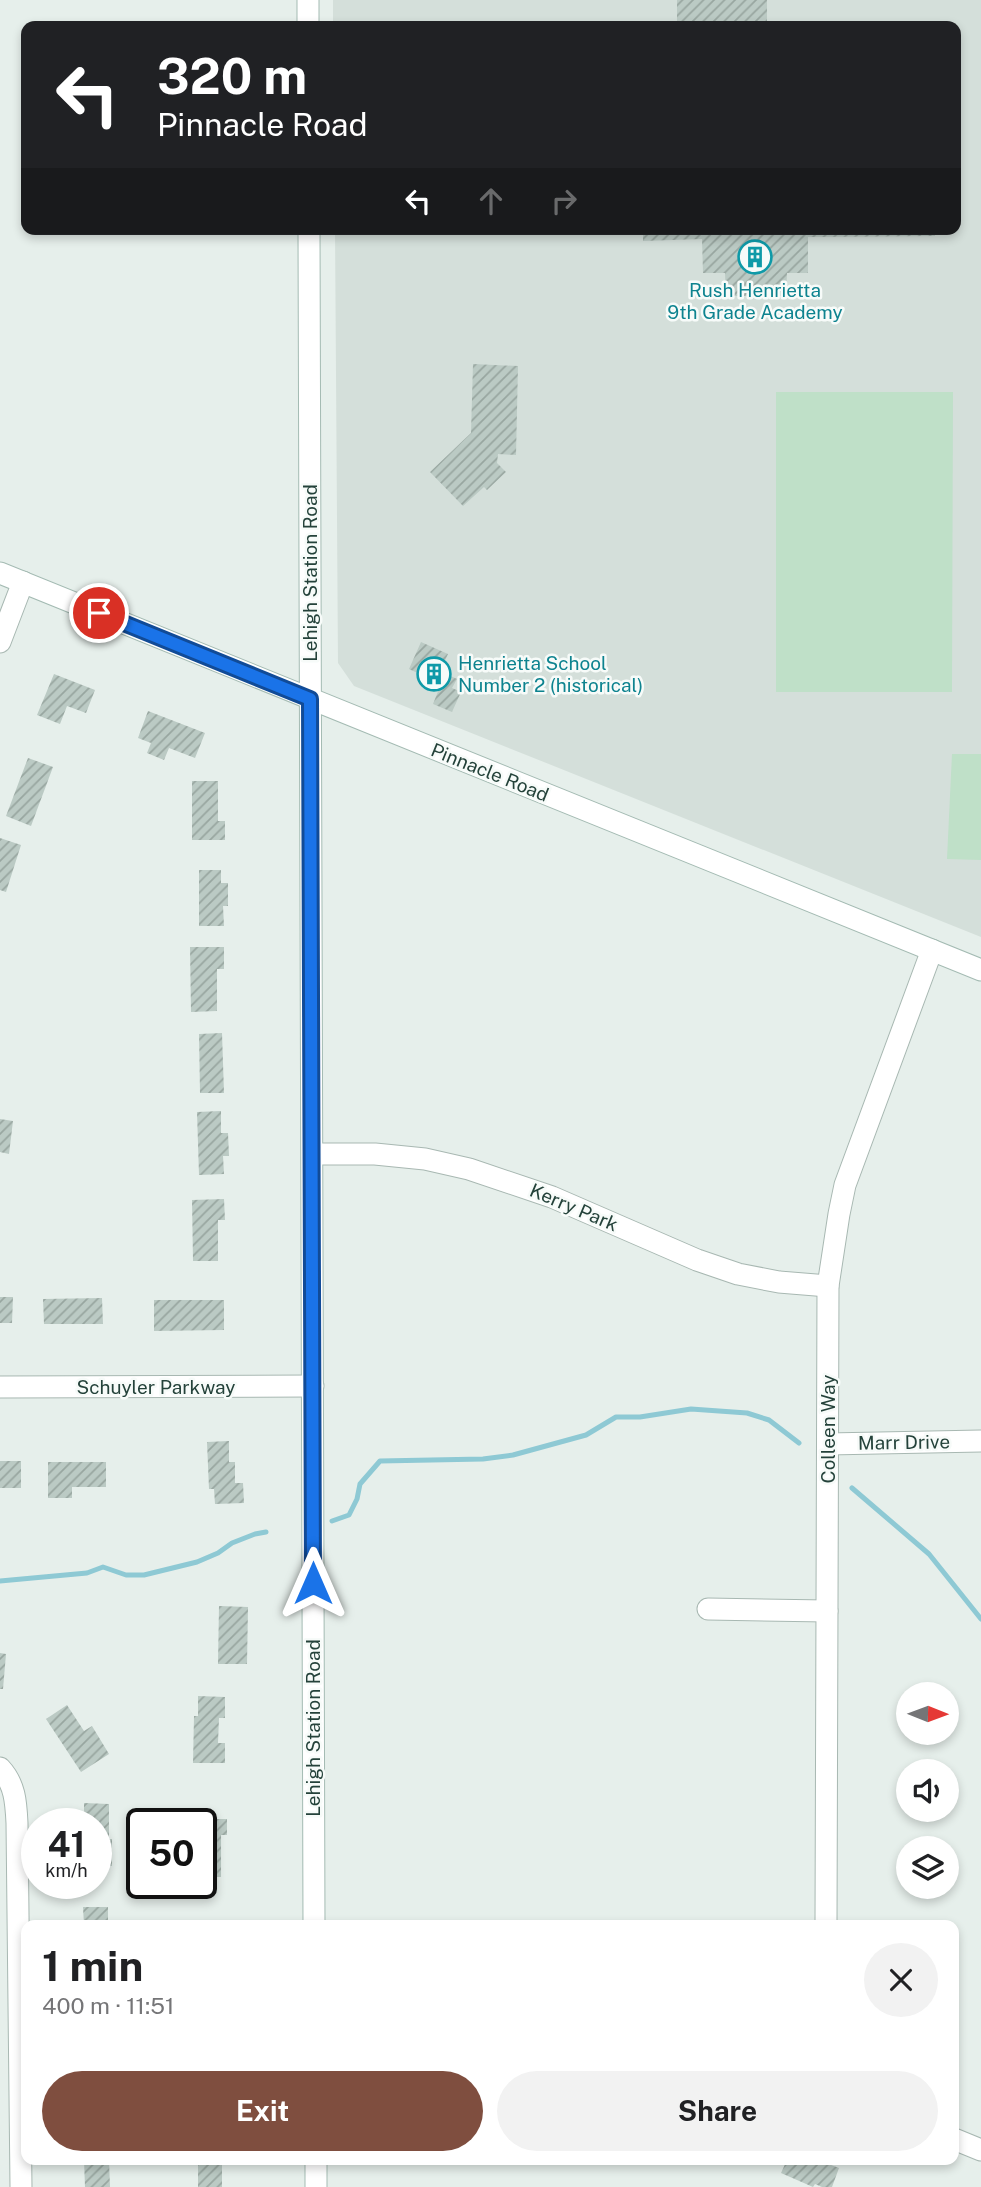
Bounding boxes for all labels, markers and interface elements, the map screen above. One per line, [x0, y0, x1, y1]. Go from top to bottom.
text: 320 m [157, 47, 307, 105]
icon: left [42, 49, 133, 140]
text: Pinnacle Road [157, 106, 368, 143]
icon: left [399, 182, 437, 220]
icon: ahead [472, 182, 510, 220]
icon: right [545, 182, 583, 220]
building icon: Rush Henrietta 9th Grade Academy [736, 238, 774, 276]
place label: Rush Henrietta 9th Grade Academy [667, 279, 843, 323]
street label: Lehigh Station Road [299, 484, 321, 662]
pin [69, 583, 129, 643]
icon: arrive [80, 594, 118, 632]
place label: Henrietta School Number 2 (historical) [458, 652, 643, 696]
building icon: Henrietta School Number 2 (historical) [415, 655, 453, 693]
street label: Pinnacle Road [428, 738, 552, 806]
street label: Kerry Park [527, 1179, 622, 1236]
street label: Colleen Way [817, 1375, 839, 1483]
street label: Schuyler Parkway [77, 1376, 235, 1398]
street label: Marr Drive [858, 1430, 950, 1454]
position arrow [276, 1546, 350, 1620]
street label: Lehigh Station Road [302, 1639, 324, 1817]
north arrow [896, 1682, 959, 1745]
map controls [896, 1682, 959, 1899]
button: sound [896, 1759, 959, 1822]
speed limit sign: 50 [126, 1808, 217, 1899]
text: 41 [48, 1824, 85, 1865]
button: layers [896, 1836, 959, 1899]
text: km/h [45, 1860, 88, 1881]
text: 1 min [42, 1941, 143, 1990]
button: close [864, 1943, 938, 2017]
text: 400 m · 11:51 [42, 1992, 174, 2019]
button: Exit [42, 2071, 483, 2151]
button: Share [497, 2071, 938, 2151]

